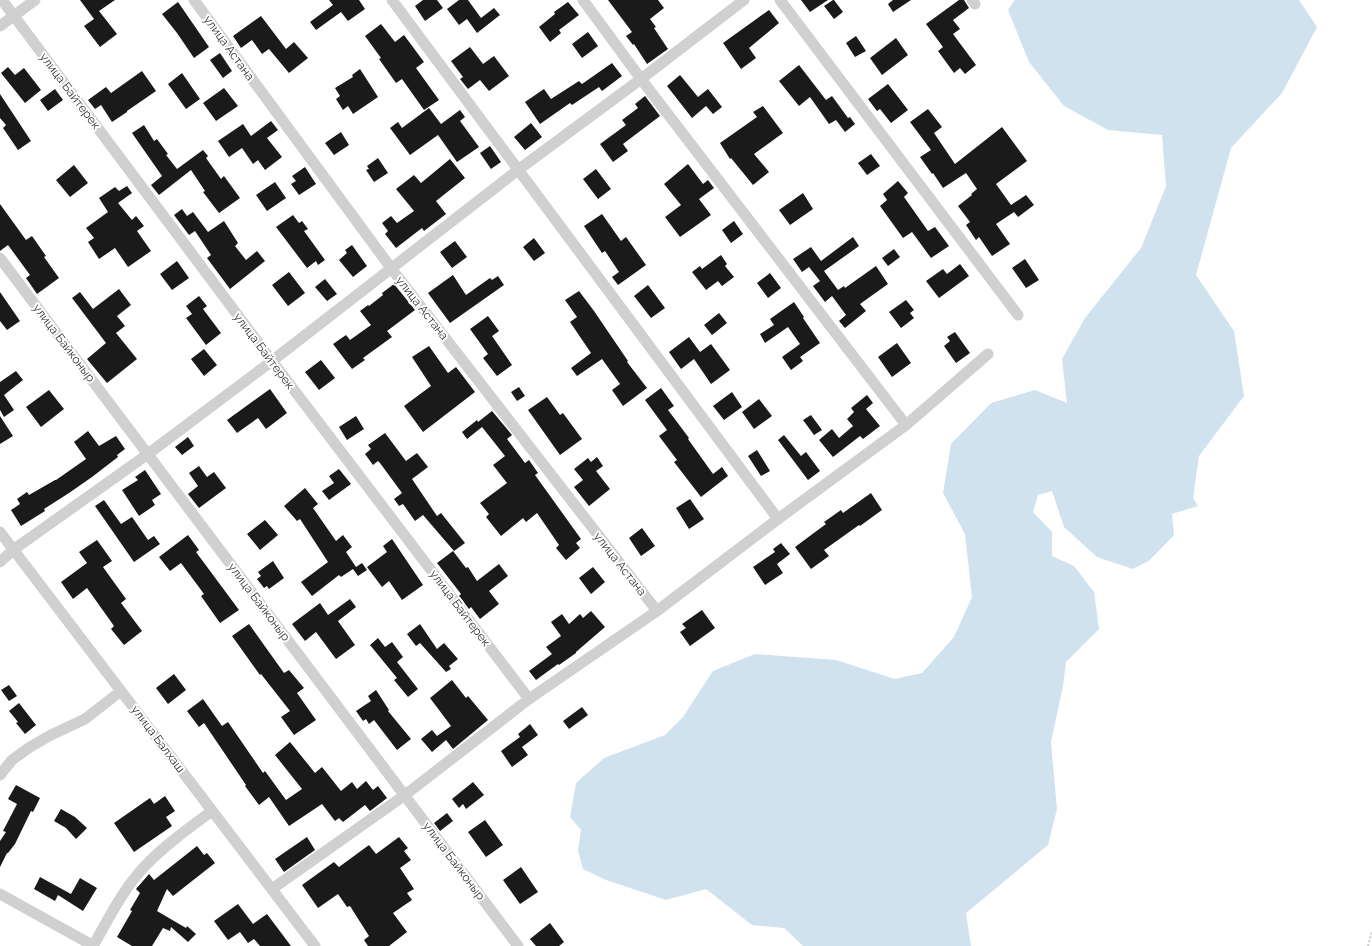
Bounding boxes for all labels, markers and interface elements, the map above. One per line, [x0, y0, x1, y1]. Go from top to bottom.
street label: улица Астана [201, 13, 257, 83]
street label: улица Байтерек [37, 50, 103, 132]
street label: улица Астана [393, 273, 451, 343]
street label: улица Байконыр [30, 301, 98, 385]
street label: улица Байтерек [231, 310, 297, 392]
street label: улица Астана [591, 529, 649, 599]
street label: улица Байконыр [225, 560, 293, 644]
street label: улица Байтерек [427, 567, 493, 649]
street label: улица Балхаш [128, 703, 188, 775]
street label: улица Байконыр [420, 819, 488, 903]

